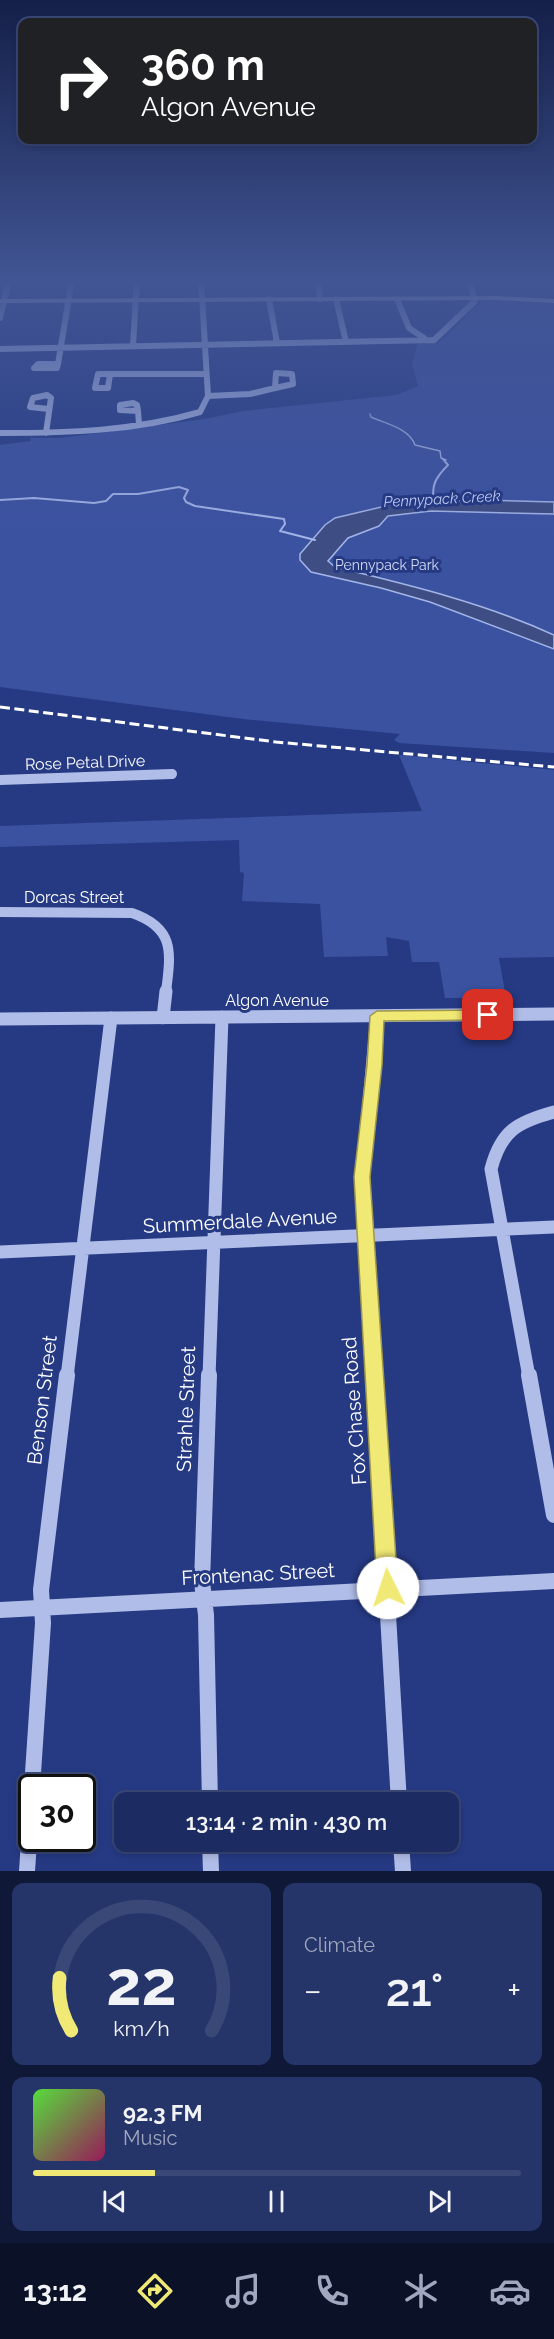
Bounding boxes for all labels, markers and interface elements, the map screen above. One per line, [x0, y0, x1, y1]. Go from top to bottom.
text: 360 m [141, 41, 265, 90]
icon: right [42, 42, 120, 120]
text: Algon Avenue [141, 91, 316, 122]
water label: Pennypack Creek [383, 487, 501, 511]
park label: Pennypack Park [335, 557, 440, 573]
street label: Rose Petal Drive [25, 751, 145, 774]
street label: Dorcas Street [24, 888, 125, 907]
pin [462, 989, 513, 1040]
street label: Algon Avenue [225, 991, 329, 1010]
icon: arrive [471, 998, 504, 1031]
street label: Summerdale Avenue [142, 1204, 338, 1238]
street label: Benson Street [22, 1333, 62, 1466]
street label: Fox Chase Road [337, 1336, 371, 1486]
street label: Strahle Street [172, 1345, 200, 1472]
position arrow [356, 1556, 420, 1620]
street label: Frontenac Street [181, 1558, 336, 1590]
speed limit sign: 30 [18, 1774, 96, 1852]
text: 13:14 · 2 min · 430 m [186, 1809, 387, 1835]
text: Climate [304, 1933, 375, 1957]
text: 22 [106, 1946, 177, 2020]
text: 21° [386, 1964, 443, 2017]
text: − [304, 1971, 322, 2010]
text: + [507, 1971, 521, 2010]
text: km/h [113, 2016, 170, 2041]
text: 92.3 FM [123, 2100, 203, 2126]
text: Music [123, 2126, 177, 2150]
icon: previous [98, 2185, 131, 2218]
icon: pause [260, 2185, 293, 2218]
icon: next [423, 2185, 456, 2218]
icon: directions [134, 2270, 176, 2312]
icon: music [222, 2270, 264, 2312]
icon: phone [311, 2270, 353, 2312]
icon: climate [400, 2270, 442, 2312]
icon: car [489, 2270, 531, 2312]
text: 13:12 [23, 2276, 87, 2307]

